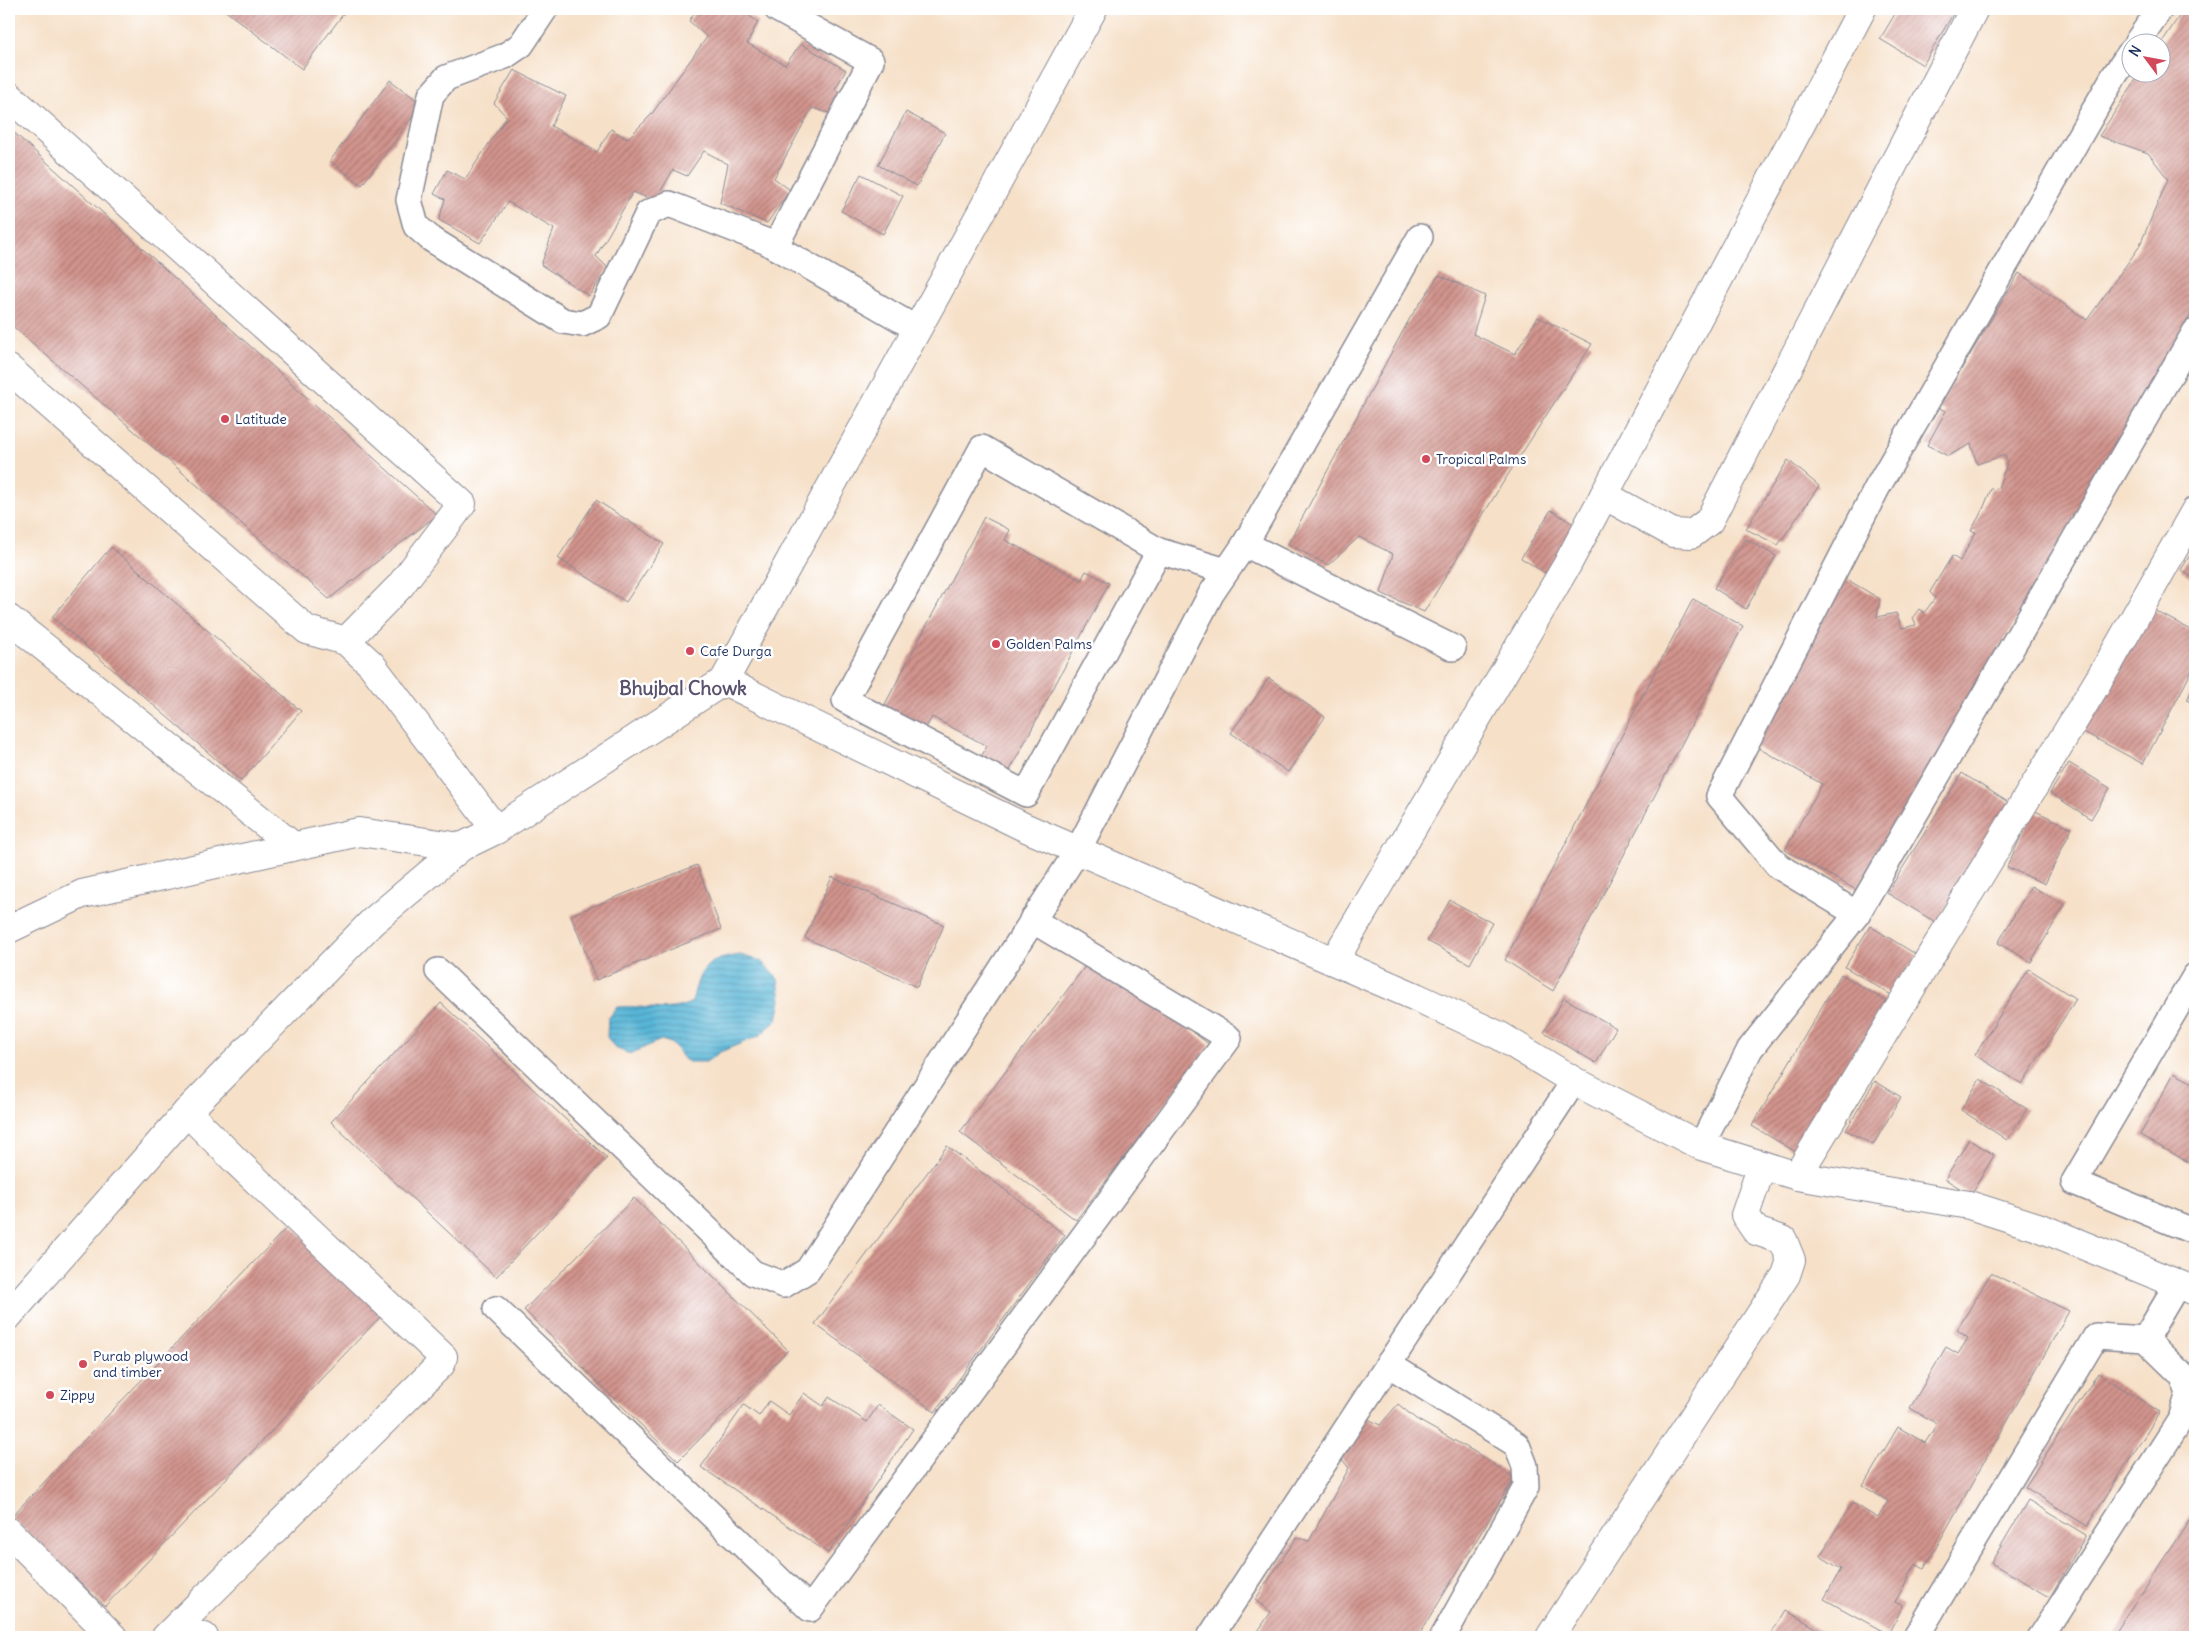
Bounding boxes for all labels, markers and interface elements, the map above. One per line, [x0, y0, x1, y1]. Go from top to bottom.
north arrow [2122, 32, 2172, 82]
text: N [2125, 42, 2145, 60]
place label: Latitude [235, 410, 287, 428]
marker: Latitude [219, 413, 231, 425]
place label: Tropical Palms [1436, 450, 1526, 468]
marker: Tropical Palms [1420, 453, 1432, 465]
place label: Golden Palms [1006, 635, 1092, 653]
marker: Golden Palms [990, 638, 1002, 650]
place label: Cafe Durga [700, 642, 772, 660]
marker: Cafe Durga [684, 645, 696, 657]
district label: Bhujbal Chowk [619, 676, 747, 700]
place label: Purab plywood and timber [93, 1347, 188, 1381]
marker: Purab plywood and timber [77, 1358, 89, 1370]
place label: Zippy [60, 1386, 95, 1404]
marker: Zippy [44, 1389, 56, 1401]

